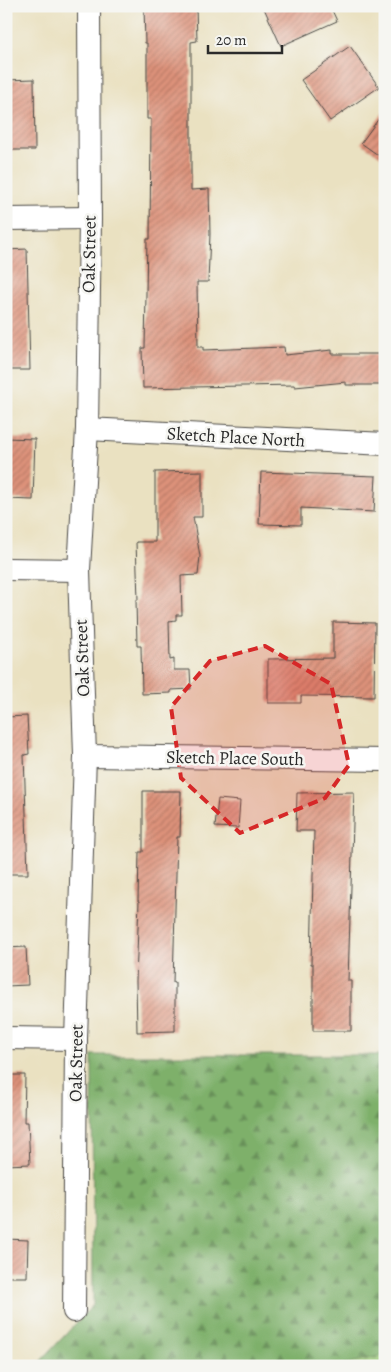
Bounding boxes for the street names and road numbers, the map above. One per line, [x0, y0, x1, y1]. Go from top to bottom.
street label: Oak Street [76, 215, 102, 293]
street label: Sketch Place North [166, 421, 306, 453]
street label: Oak Street [69, 619, 95, 697]
street label: Sketch Place South [166, 745, 305, 771]
street label: Oak Street [63, 1024, 89, 1102]

